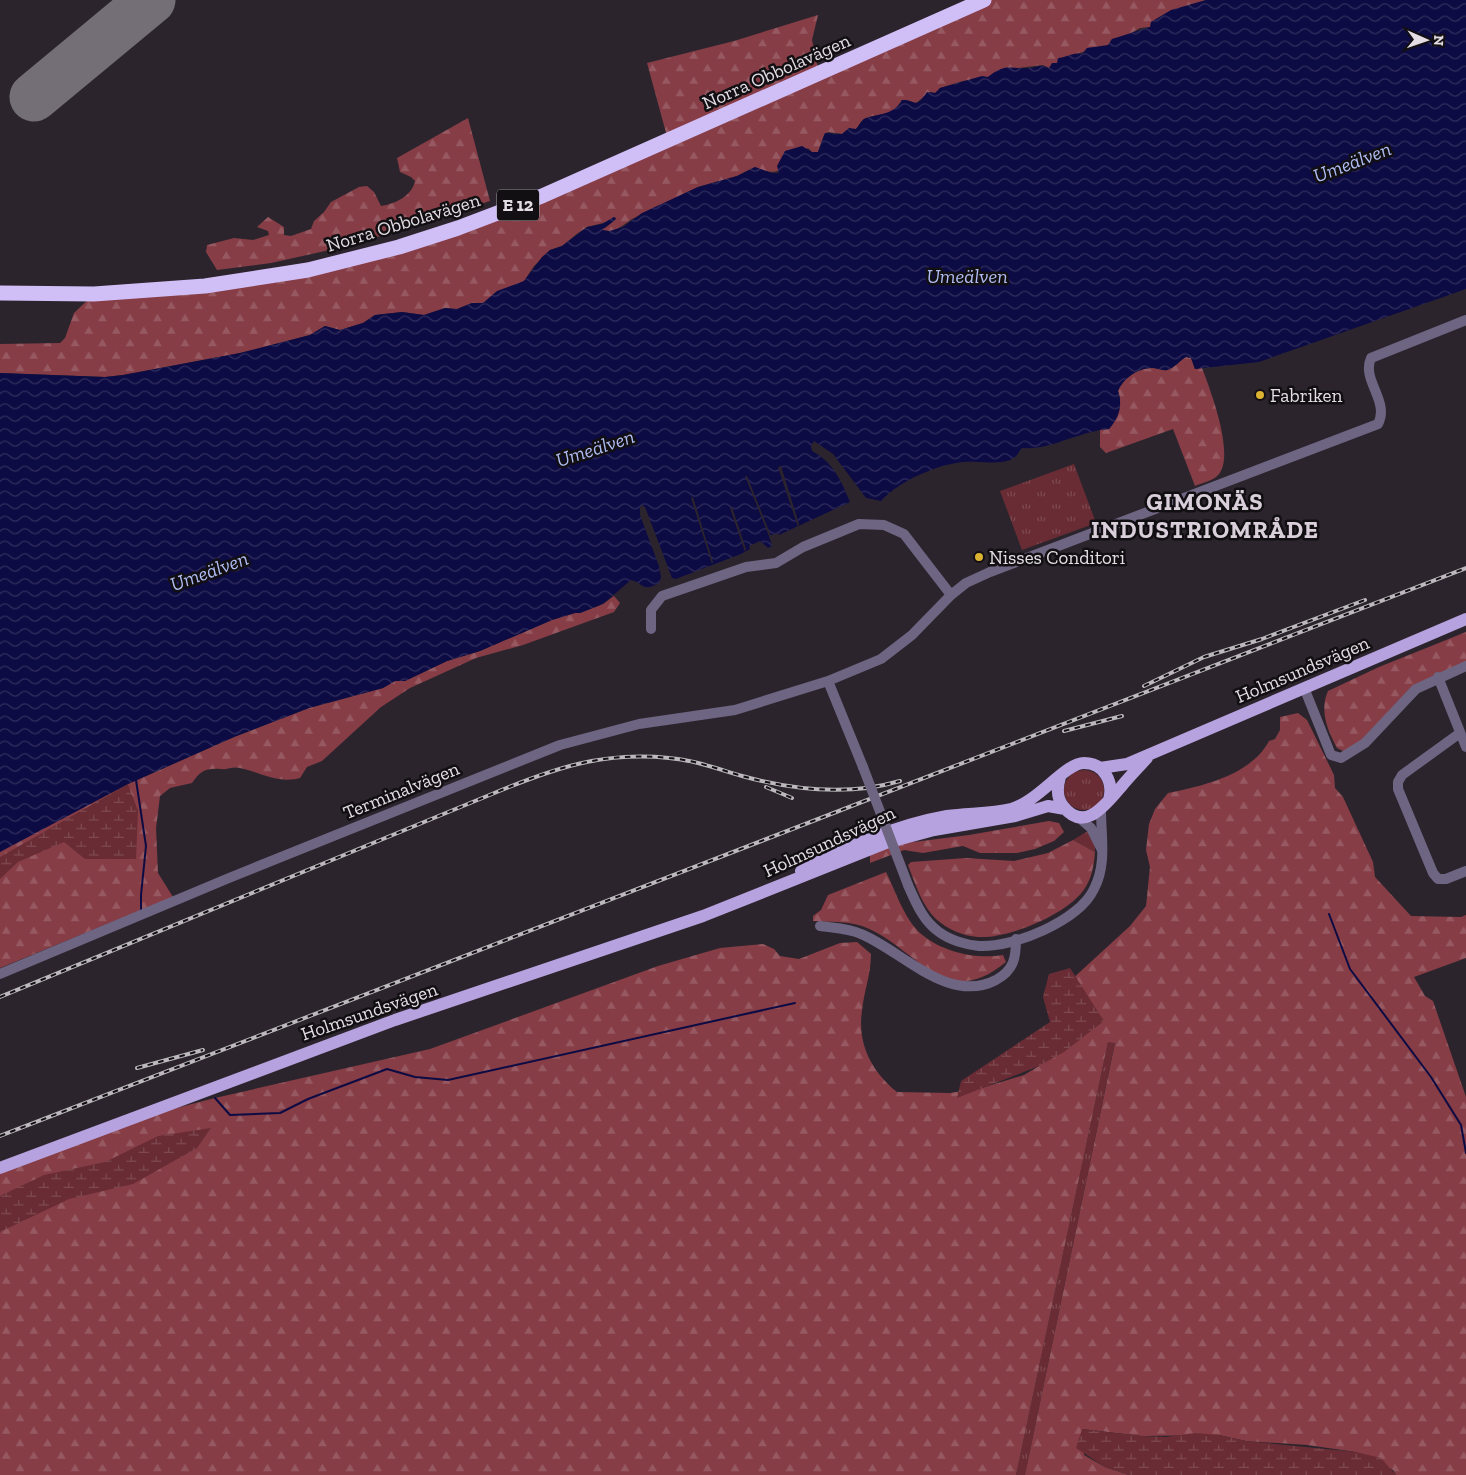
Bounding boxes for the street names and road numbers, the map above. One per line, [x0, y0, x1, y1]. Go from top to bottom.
street label: Norra Obbolavägen [699, 28, 854, 114]
street label: Norra Obbolavägen [324, 188, 483, 257]
road number: E 12 [497, 190, 539, 220]
street label: Holmsundsvägen [1232, 631, 1373, 708]
street label: Terminalvägen [340, 757, 463, 824]
street label: Holmsundsvägen [760, 801, 899, 882]
street label: Holmsundsvägen [298, 977, 441, 1046]

